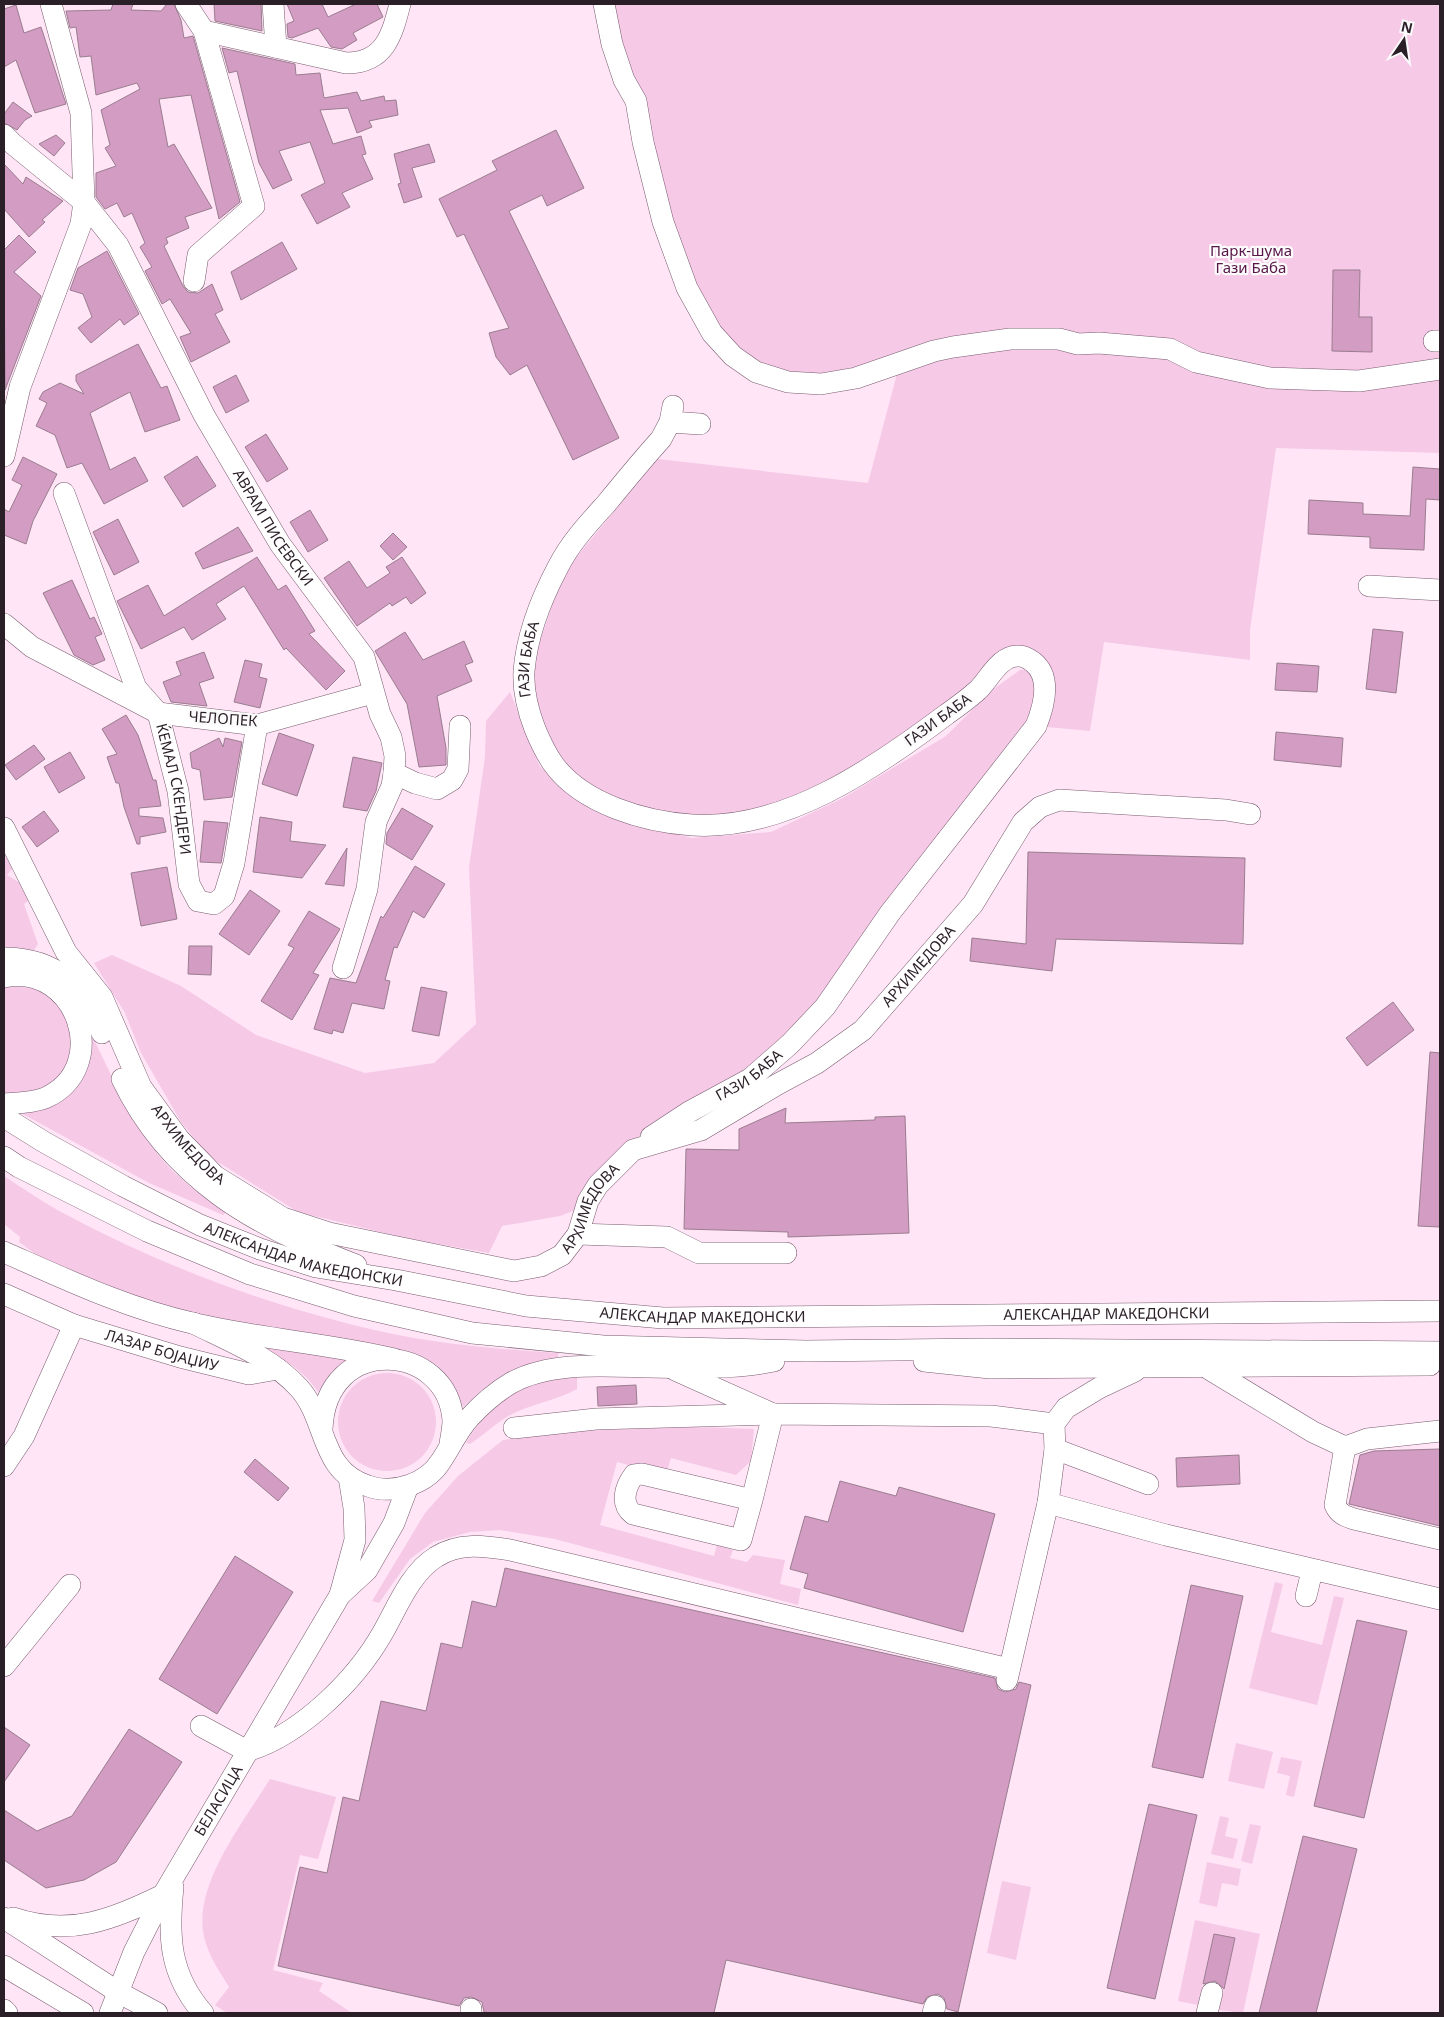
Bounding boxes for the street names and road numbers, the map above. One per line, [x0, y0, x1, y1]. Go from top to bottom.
street label: АВРАМ ПИСЕВСКИ [229, 465, 319, 590]
street label: ГАЗИ БАБА [513, 618, 543, 699]
street label: ГАЗИ БАБА [900, 688, 975, 750]
street label: ЧЕЛОПЕК [188, 706, 259, 730]
street label: ЌЕМАЛ СКЕНДЕРИ [152, 721, 196, 856]
street label: АРХИМЕДОВА [877, 920, 959, 1011]
street label: ГАЗИ БАБА [712, 1044, 786, 1105]
street label: АРХИМЕДОВА [148, 1100, 229, 1189]
street label: АРХИМЕДОВА [556, 1158, 623, 1257]
street label: АЛЕКСАНДАР МАКЕДОНСКИ [201, 1217, 405, 1290]
street label: АЛЕКСАНДАР МАКЕДОНСКИ [599, 1301, 806, 1327]
street label: АЛЕКСАНДАР МАКЕДОНСКИ [1003, 1302, 1210, 1324]
street label: ЛАЗАР БОЈАЏИУ [103, 1324, 222, 1375]
street label: БЕЛАСИЦА [189, 1761, 247, 1839]

